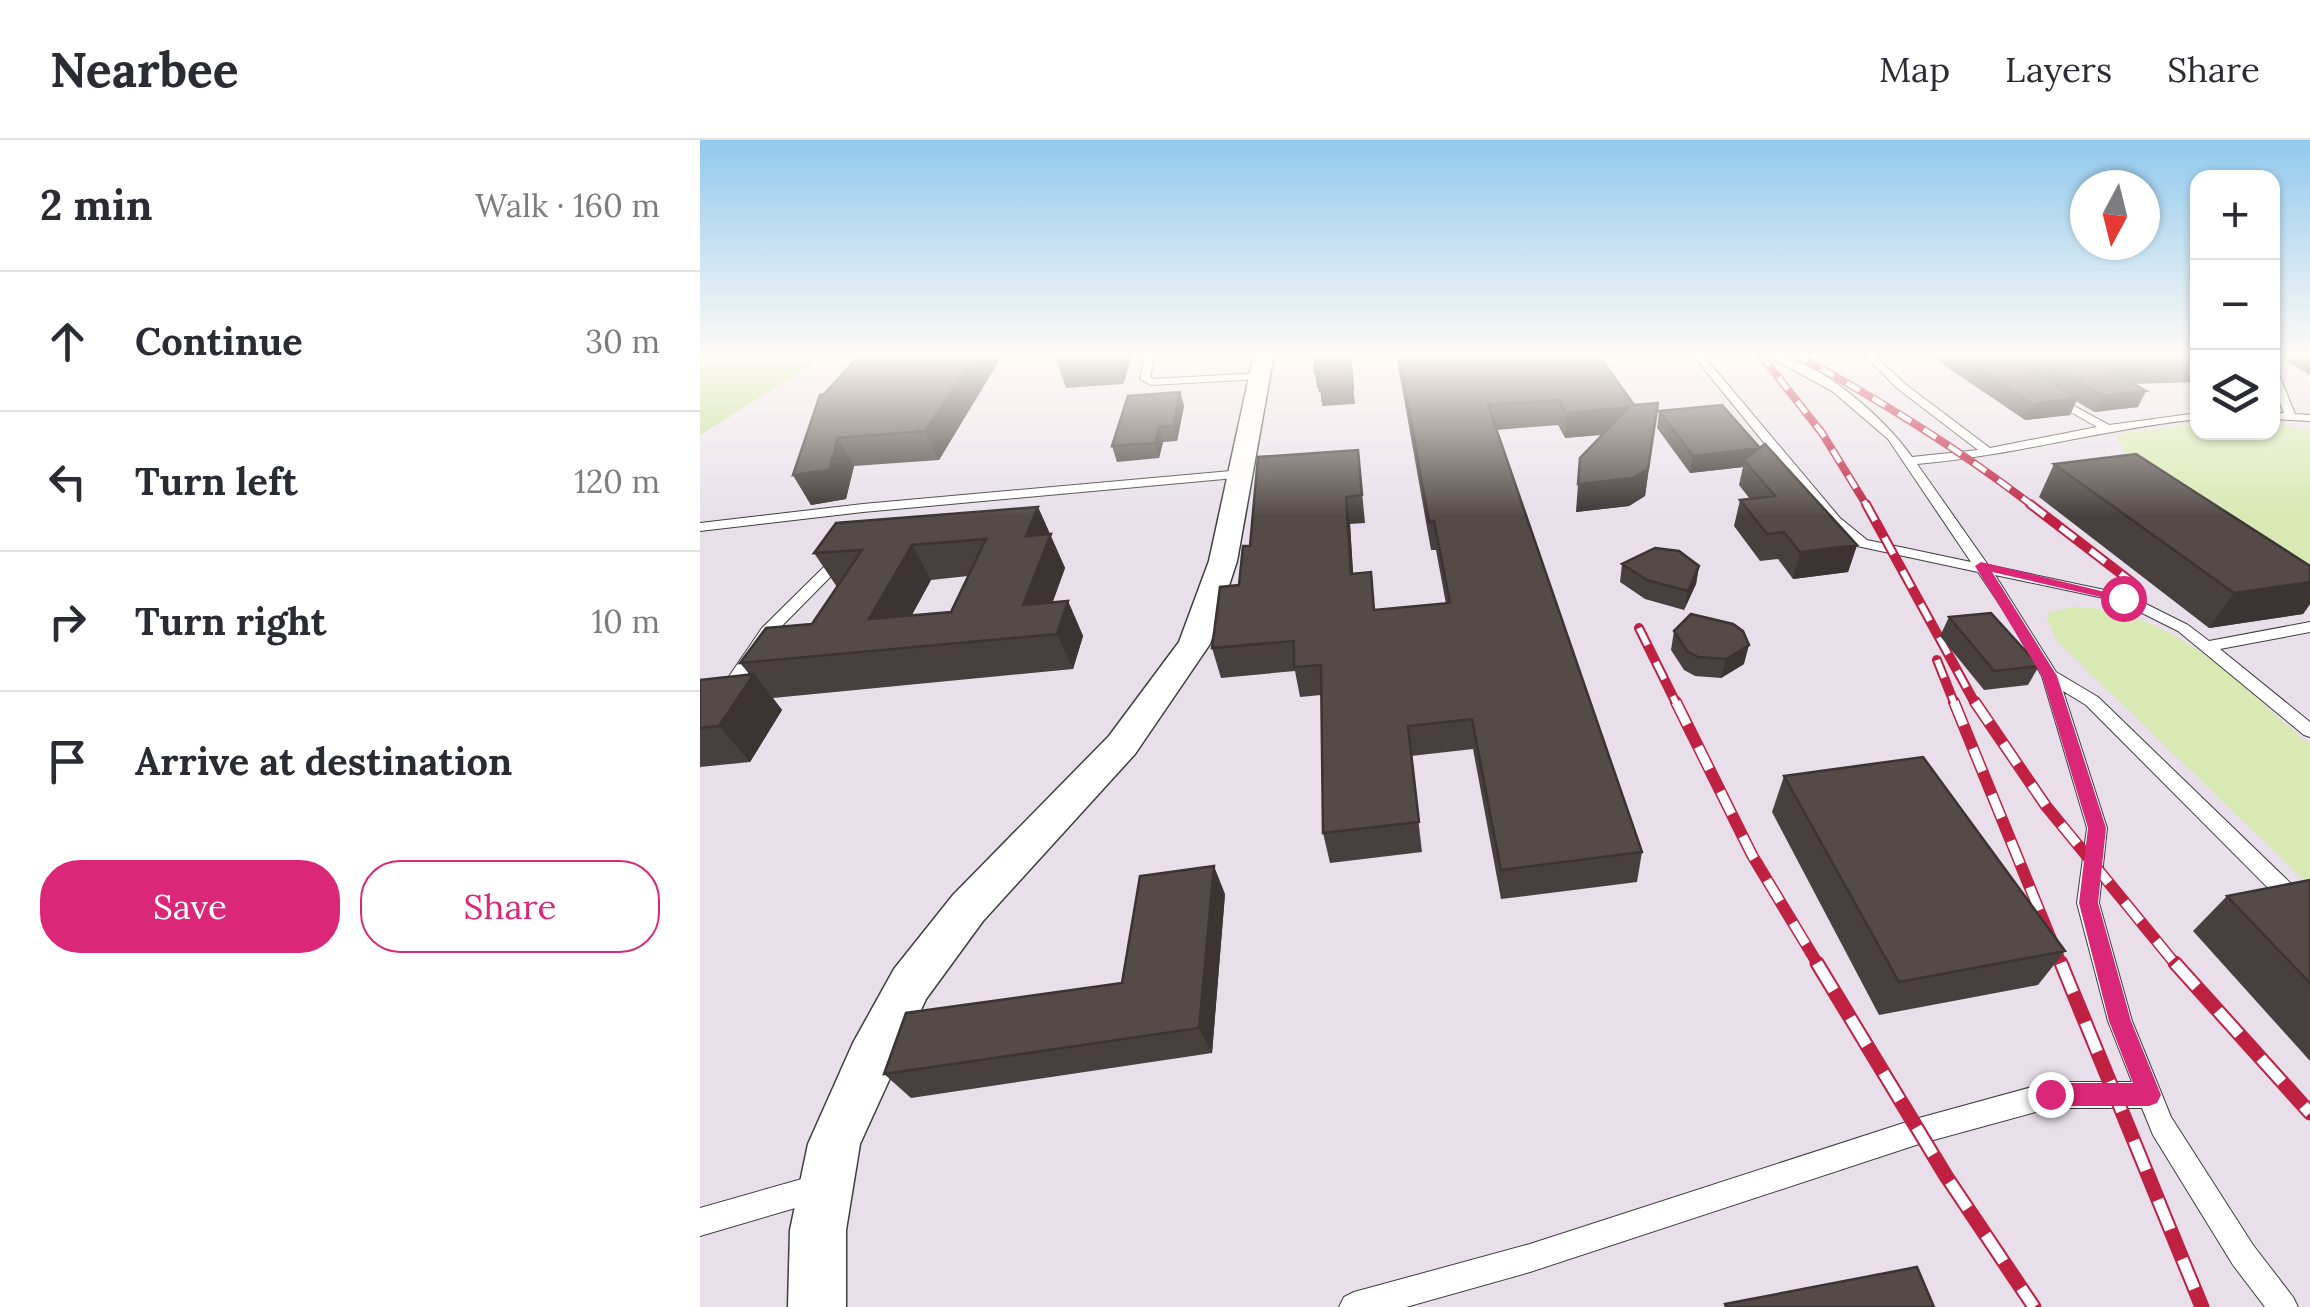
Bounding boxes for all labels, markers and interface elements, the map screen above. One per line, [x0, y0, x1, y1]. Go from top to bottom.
text: Nearbee [50, 39, 239, 100]
text: Map [1879, 47, 1950, 92]
text: Layers [2005, 47, 2112, 92]
text: Share [2167, 47, 2260, 92]
north arrow [2070, 170, 2160, 260]
map controls [2190, 170, 2280, 440]
button: + [2190, 170, 2280, 260]
text: 2 min [40, 178, 153, 232]
text: Walk · 160 m [475, 185, 660, 226]
button: − [2190, 260, 2280, 350]
icon: ahead [40, 314, 95, 369]
text: Continue [135, 317, 303, 365]
text: 30 m [585, 321, 660, 362]
button: layers [2190, 350, 2280, 440]
icon: left [40, 454, 95, 509]
text: Turn left [135, 457, 298, 505]
text: 120 m [574, 461, 660, 502]
route start [2101, 576, 2147, 622]
icon: right [40, 594, 95, 649]
text: Turn right [135, 597, 326, 645]
text: 10 m [591, 601, 660, 642]
icon: arrive [40, 734, 95, 789]
text: Arrive at destination [135, 737, 512, 785]
button: Save [40, 860, 340, 953]
button: Share [360, 860, 660, 953]
route end [2028, 1072, 2074, 1118]

